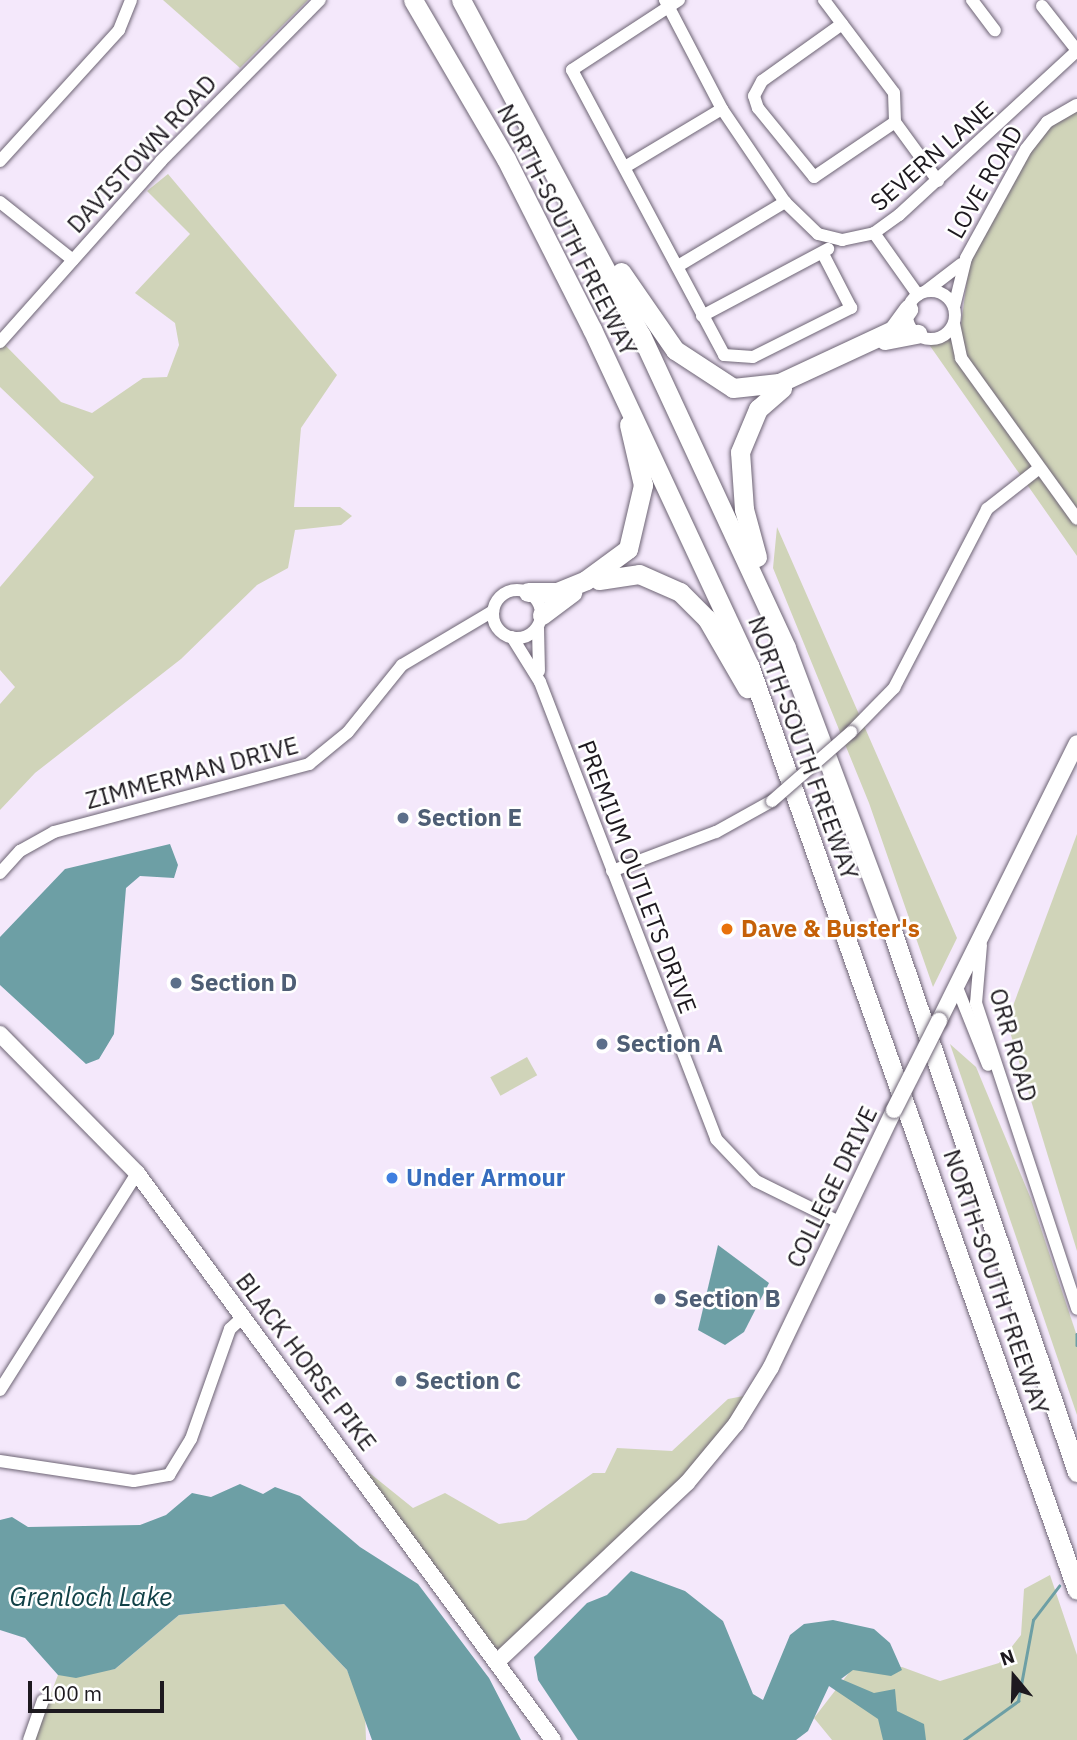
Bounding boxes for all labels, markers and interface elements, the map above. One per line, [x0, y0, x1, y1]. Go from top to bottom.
street label: DAVISTOWN ROAD [61, 69, 223, 239]
street label: SEVERN LANE [865, 95, 999, 217]
street label: NORTH-SOUTH FREEWAY [491, 99, 643, 361]
street label: LOVE ROAD [941, 120, 1029, 244]
street label: NORTH-SOUTH FREEWAY [742, 612, 864, 884]
street label: ZIMMERMAN DRIVE [82, 731, 302, 815]
street label: PREMIUM OUTLETS DRIVE [572, 736, 702, 1018]
place label: Section E [417, 804, 522, 832]
marker: Section E [395, 810, 411, 826]
place label: Dave & Buster's [741, 915, 920, 943]
marker: Dave & Buster's [719, 921, 735, 937]
place label: Section D [190, 969, 297, 997]
marker: Section D [168, 975, 184, 991]
street label: ORR ROAD [983, 985, 1043, 1105]
place label: Section A [616, 1030, 723, 1058]
marker: Section A [594, 1036, 610, 1052]
street label: COLLEGE DRIVE [781, 1102, 883, 1272]
street label: NORTH-SOUTH FREEWAY [937, 1146, 1055, 1418]
place label: Under Armour [406, 1164, 566, 1192]
marker: Under Armour [384, 1170, 400, 1186]
street label: BLACK HORSE PIKE [230, 1267, 382, 1457]
place label: Section B [674, 1285, 780, 1313]
marker: Section B [652, 1291, 668, 1307]
place label: Section C [415, 1367, 521, 1395]
marker: Section C [393, 1373, 409, 1389]
water label: Grenloch Lake [10, 1581, 172, 1613]
north arrow [979, 1642, 1049, 1712]
text: N [997, 1644, 1018, 1671]
scale bar [32, 1666, 168, 1710]
text: 100 m [41, 1679, 102, 1707]

